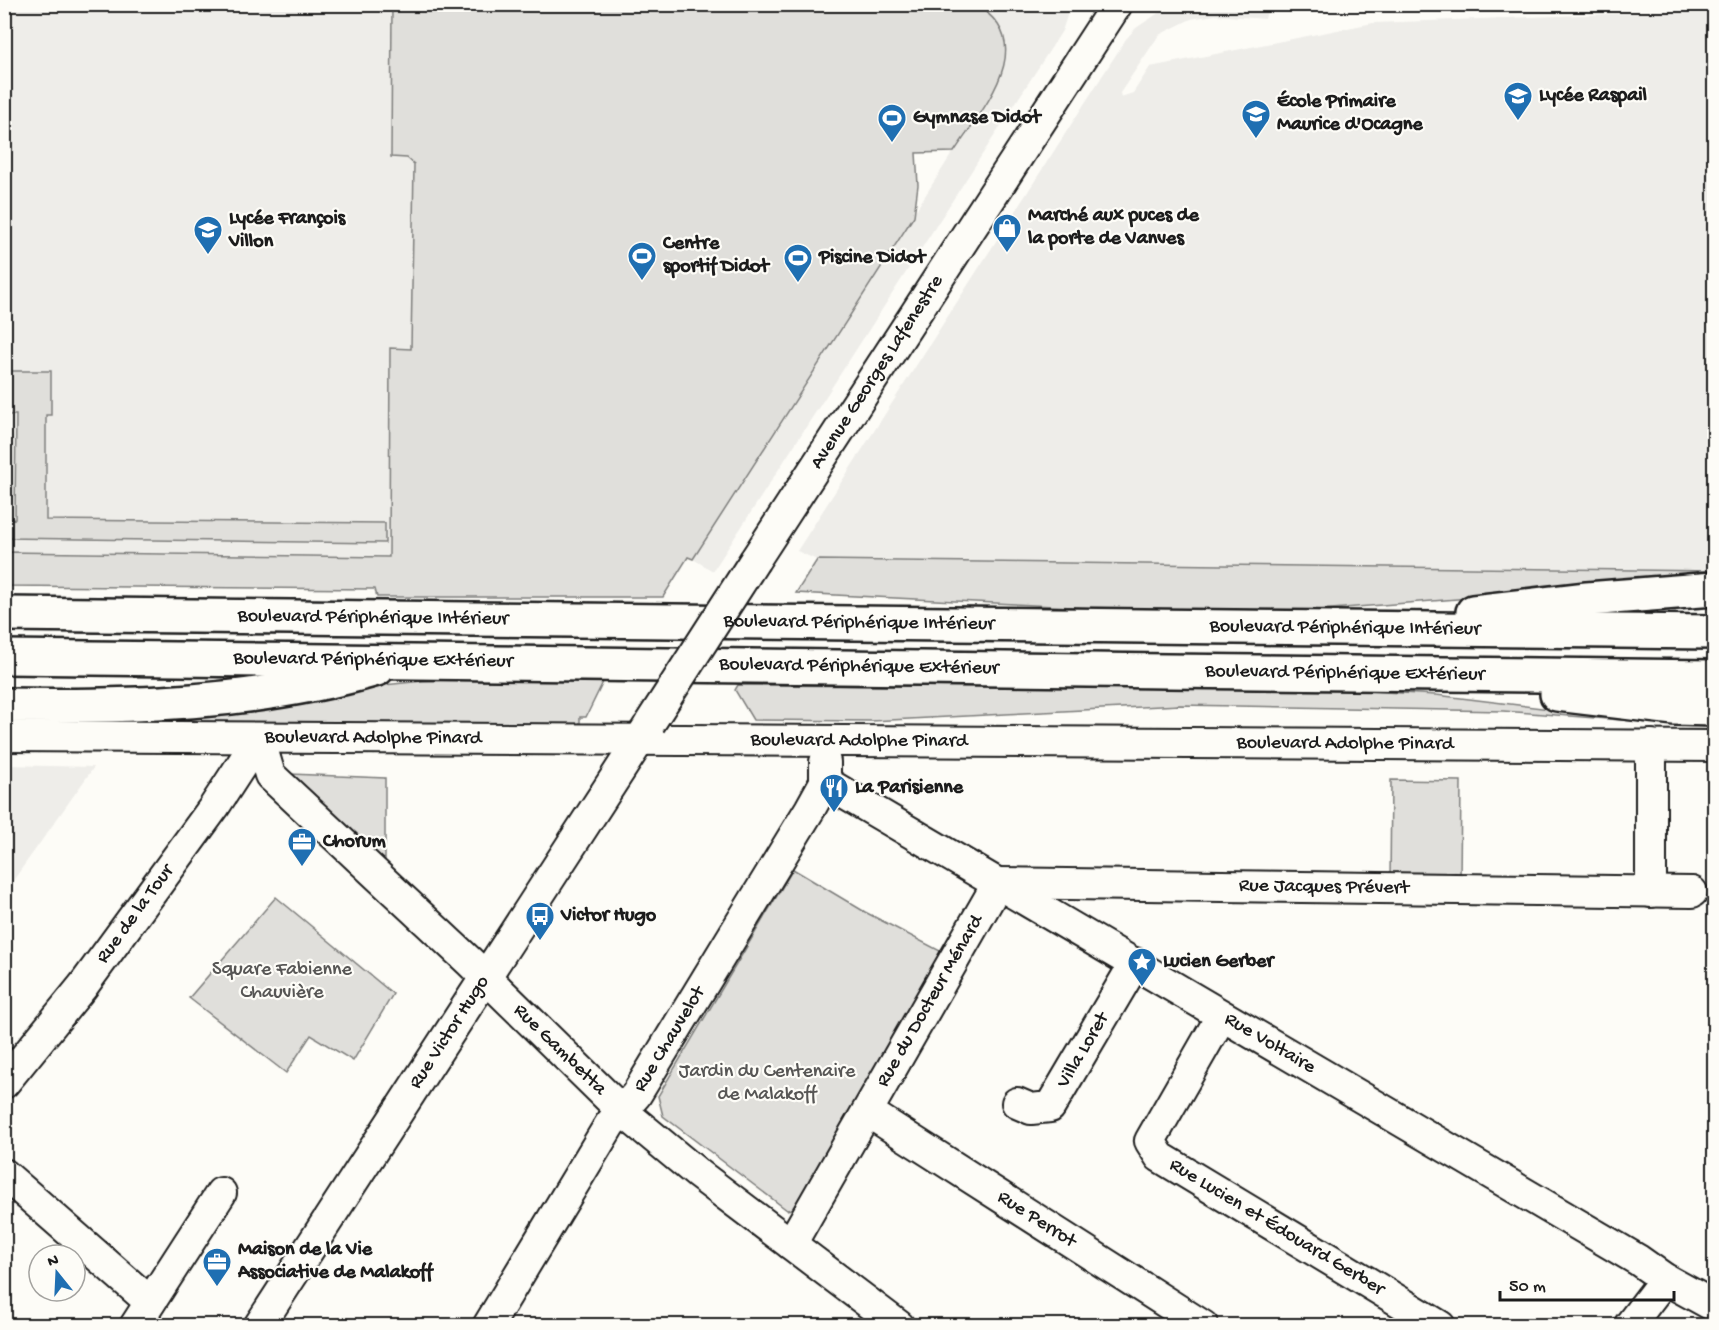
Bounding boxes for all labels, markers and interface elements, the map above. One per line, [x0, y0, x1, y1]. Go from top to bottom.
school or university icon: Lycée Raspail [1502, 80, 1534, 122]
place label: Lycée Raspail [1539, 85, 1648, 108]
place label: École Primaire Maurice d'Ocagne [1277, 90, 1423, 137]
school or university icon: École Primaire Maurice d'Ocagne [1240, 98, 1272, 140]
sports icon: Gymnase Didot [876, 102, 908, 144]
place label: Gymnase Didot [913, 107, 1042, 130]
place label: Marché aux puces de la porte de Vanves [1027, 205, 1200, 251]
place label: Lycée François Villon [228, 208, 347, 254]
shop icon: Marché aux puces de la porte de Vanves [991, 212, 1023, 254]
school or university icon: Lycée François Villon [192, 214, 224, 256]
place label: Centre sportif Didot [662, 233, 771, 279]
sports icon: Centre sportif Didot [626, 240, 658, 282]
sports icon: Piscine Didot [782, 242, 814, 284]
place label: Piscine Didot [818, 247, 927, 270]
street label: Avenue Georges Lafenestre [806, 270, 949, 474]
street label: Boulevard Périphérique Intérieur [236, 605, 510, 631]
street label: Boulevard Périphérique Intérieur [722, 610, 996, 636]
street label: Boulevard Périphérique Intérieur [1208, 615, 1482, 641]
street label: Boulevard Périphérique Extérieur [232, 647, 515, 673]
street label: Boulevard Périphérique Extérieur [718, 653, 1001, 680]
street label: Boulevard Périphérique Extérieur [1204, 660, 1487, 686]
street label: Boulevard Adolphe Pinard [263, 726, 484, 750]
street label: Boulevard Adolphe Pinard [749, 729, 970, 753]
street label: Boulevard Adolphe Pinard [1235, 732, 1456, 756]
restaurant icon: La Parisienne [818, 772, 850, 814]
place label: La Parisienne [855, 777, 964, 800]
office icon: Chorum [286, 826, 318, 868]
place label: Chorum [322, 831, 386, 854]
street label: Rue de la Tour [92, 859, 180, 968]
street label: Rue Jacques Prévert [1239, 875, 1411, 900]
bus stop icon: Victor Hugo [524, 900, 556, 942]
place label: Victor Hugo [560, 905, 657, 928]
street label: Rue du Docteur Ménard [872, 909, 990, 1091]
place icon: Lucien Gerber [1126, 946, 1158, 988]
place label: Lucien Gerber [1163, 951, 1275, 974]
park label: Square Fabienne Chauvière [212, 959, 353, 1005]
street label: Rue Victor Hugo [405, 972, 495, 1093]
street label: Rue Chauvelot [629, 981, 712, 1096]
street label: Rue Gambetta [508, 999, 612, 1101]
street label: Villa Loret [1052, 1007, 1115, 1093]
street label: Rue Voltaire [1220, 1008, 1320, 1080]
park label: Jardin du Centenaire de Malakoff [679, 1061, 856, 1107]
street label: Rue Lucien et Édouard Gerber [1165, 1154, 1390, 1302]
street label: Rue Perrot [993, 1186, 1082, 1254]
place label: Maison de la Vie Associative de Malakoff [237, 1239, 434, 1285]
north arrow [27, 1243, 87, 1303]
office icon: Maison de la Vie Associative de Malakoff [201, 1246, 233, 1288]
text: N [46, 1251, 62, 1273]
scale bar [1500, 1264, 1674, 1302]
text: 50 m [1509, 1277, 1546, 1298]

